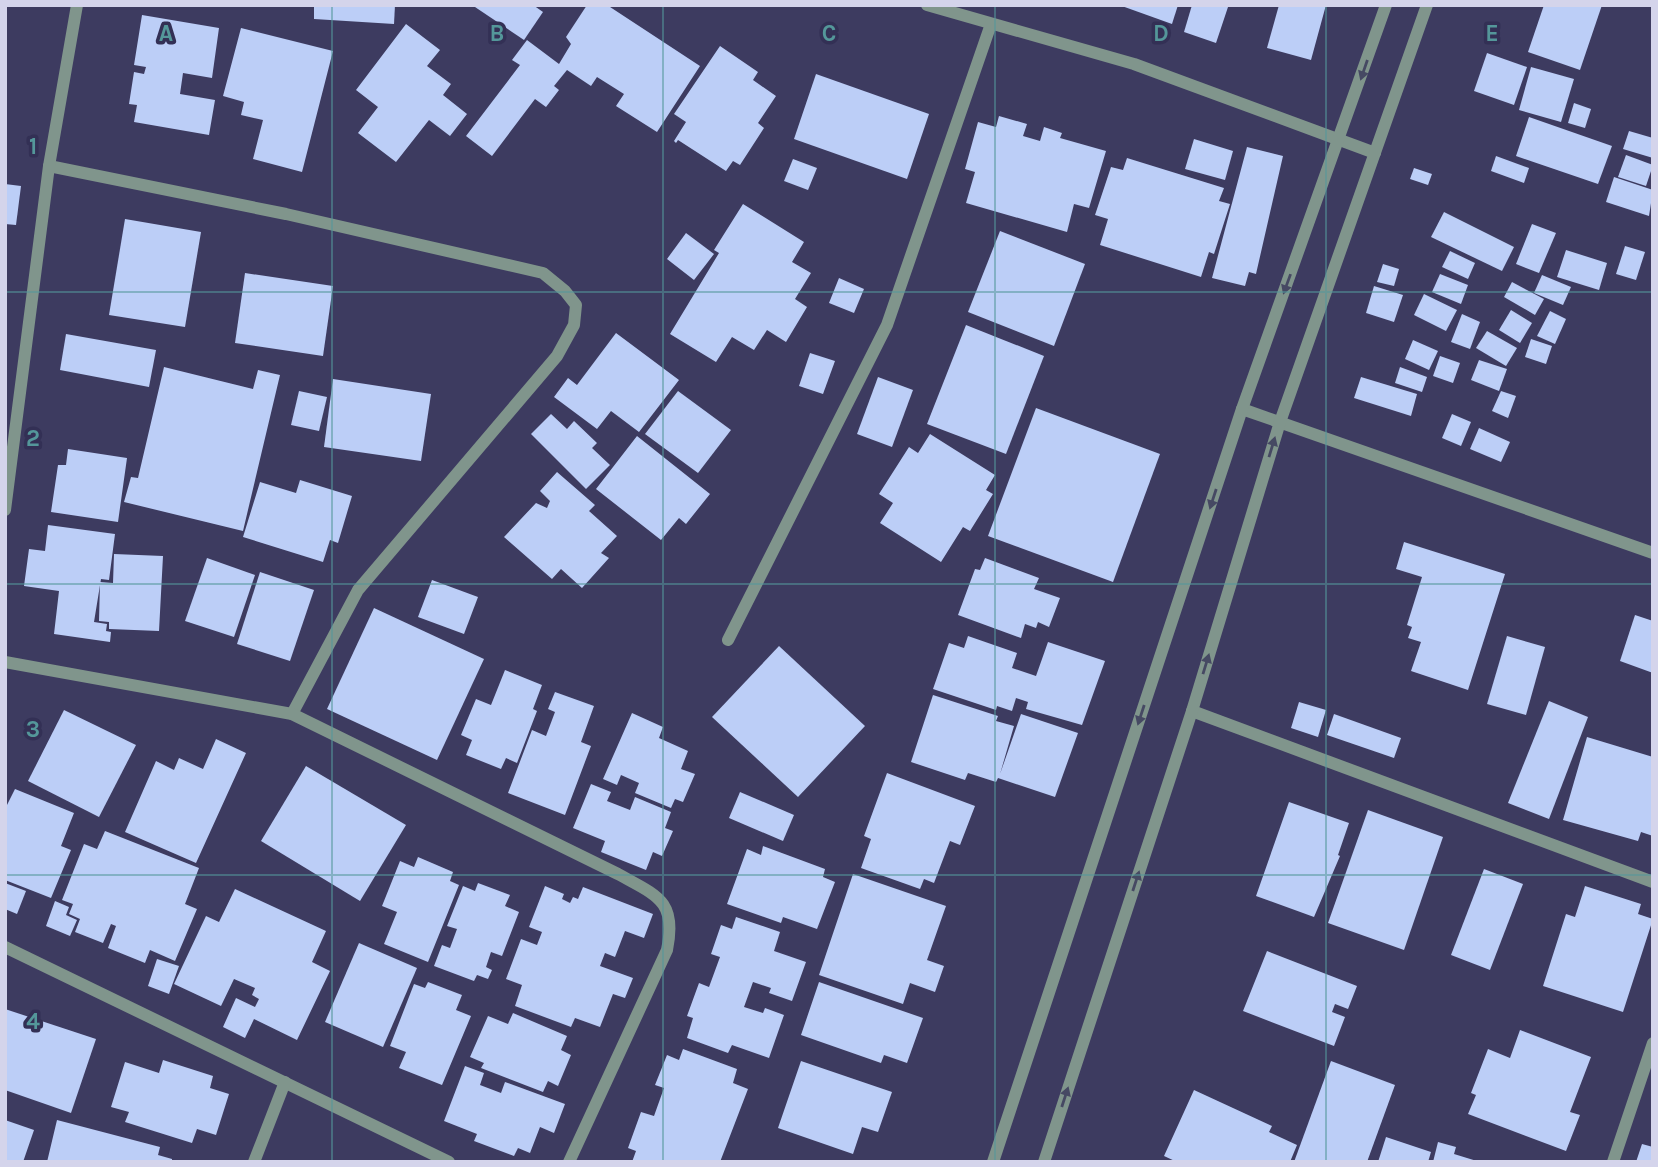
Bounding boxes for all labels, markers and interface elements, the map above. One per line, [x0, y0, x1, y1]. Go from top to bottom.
text: A [159, 20, 173, 47]
text: B [490, 20, 504, 47]
text: C [822, 20, 836, 47]
text: D [1153, 20, 1169, 47]
text: E [1485, 20, 1499, 47]
one-way arrow [1358, 59, 1369, 80]
text: 1 [29, 133, 37, 160]
one-way arrow [1282, 274, 1293, 295]
text: 2 [26, 425, 40, 452]
one-way arrow [1268, 436, 1278, 457]
one-way arrow [1207, 489, 1218, 510]
one-way arrow [1202, 653, 1212, 674]
one-way arrow [1136, 705, 1146, 726]
text: 3 [26, 716, 40, 743]
one-way arrow [1132, 870, 1142, 891]
text: 4 [26, 1008, 40, 1035]
one-way arrow [1061, 1086, 1071, 1107]

